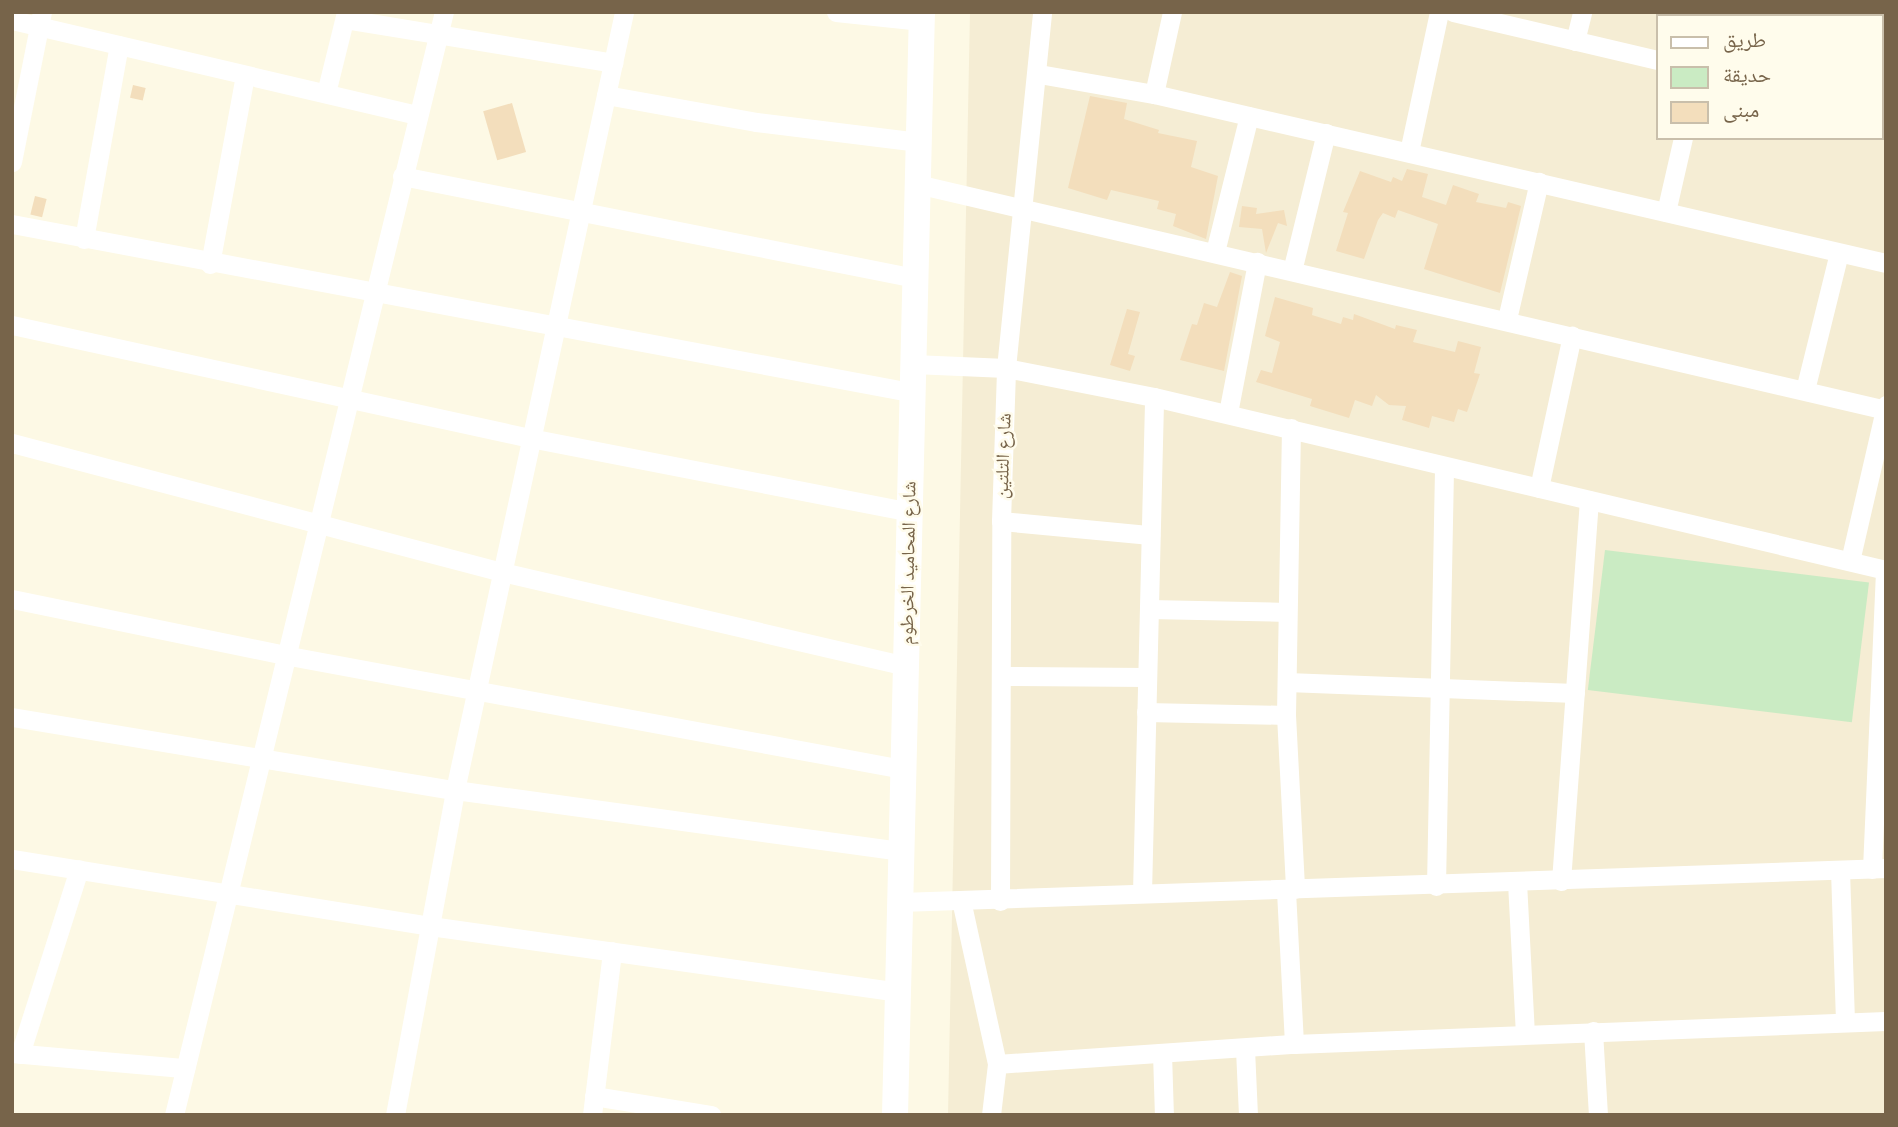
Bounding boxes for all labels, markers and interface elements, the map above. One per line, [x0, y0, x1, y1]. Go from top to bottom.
legend [1657, 14, 1884, 140]
text: طريق [1723, 25, 1766, 53]
text: حديقة [1723, 60, 1771, 88]
text: مبنى [1723, 95, 1759, 123]
street label: شارع التلتين [990, 413, 1016, 499]
street label: شارع المحاميد الخرطوم [895, 481, 921, 645]

